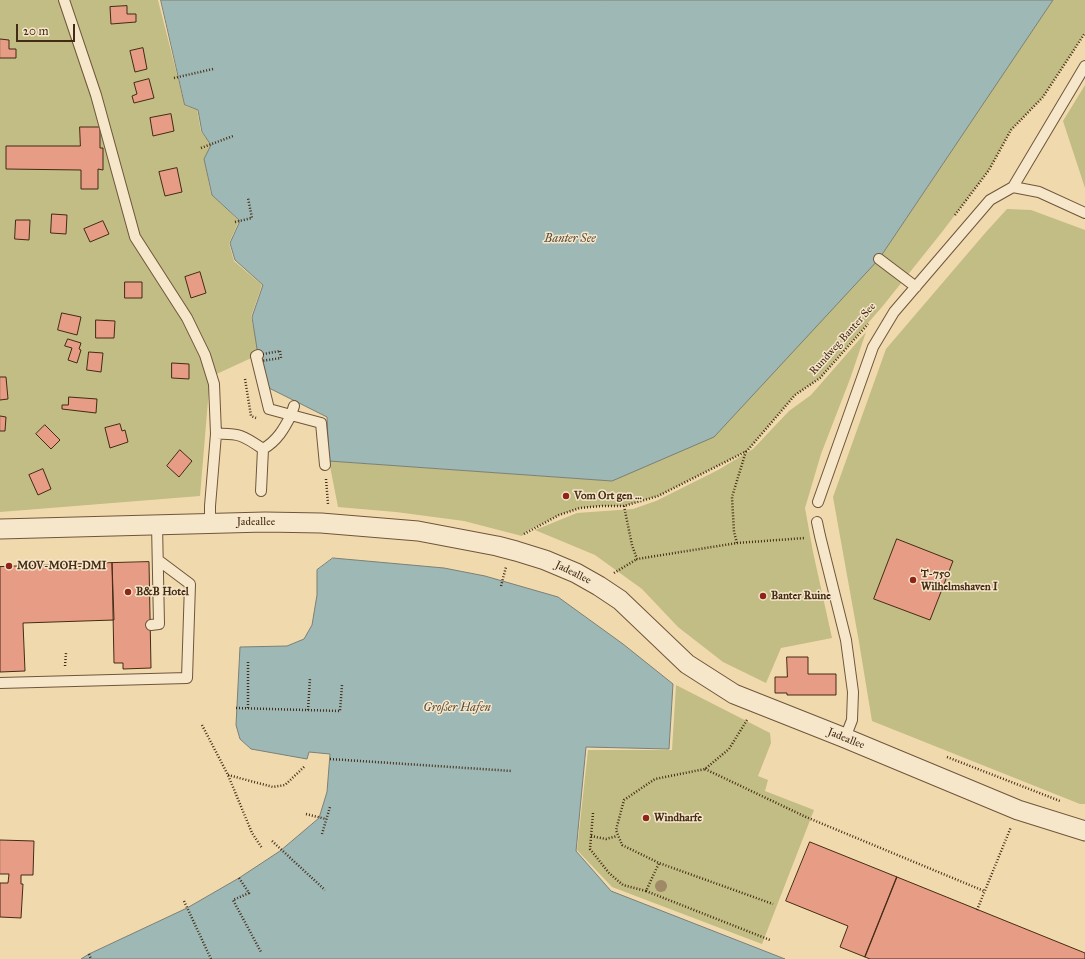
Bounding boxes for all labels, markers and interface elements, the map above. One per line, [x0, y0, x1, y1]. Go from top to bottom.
scale bar [18, 16, 77, 42]
text: 20 m [23, 24, 49, 38]
water label: Banter See [544, 232, 596, 246]
street label: Rundweg Banter See [807, 300, 879, 378]
place label: Vom Ort gen ... [574, 489, 642, 503]
marker: Vom Ort gen ... [561, 491, 571, 501]
street label: Jadeallee [237, 515, 275, 529]
place label: MOV-MOH-DMI [17, 559, 107, 573]
street label: Jadeallee [553, 559, 593, 587]
marker: MOV-MOH-DMI [4, 561, 14, 571]
place label: T-750 Wilhelmshaven I [921, 567, 998, 593]
marker: T-750 Wilhelmshaven I [908, 575, 918, 585]
place label: B&B Hotel [136, 585, 189, 599]
marker: B&B Hotel [123, 587, 133, 597]
place label: Banter Ruine [771, 589, 831, 603]
marker: Banter Ruine [758, 591, 768, 601]
water label: Großer Hafen [423, 701, 491, 715]
street label: Jadeallee [826, 726, 866, 752]
place label: Windharfe [654, 811, 702, 825]
marker: Windharfe [641, 813, 651, 823]

